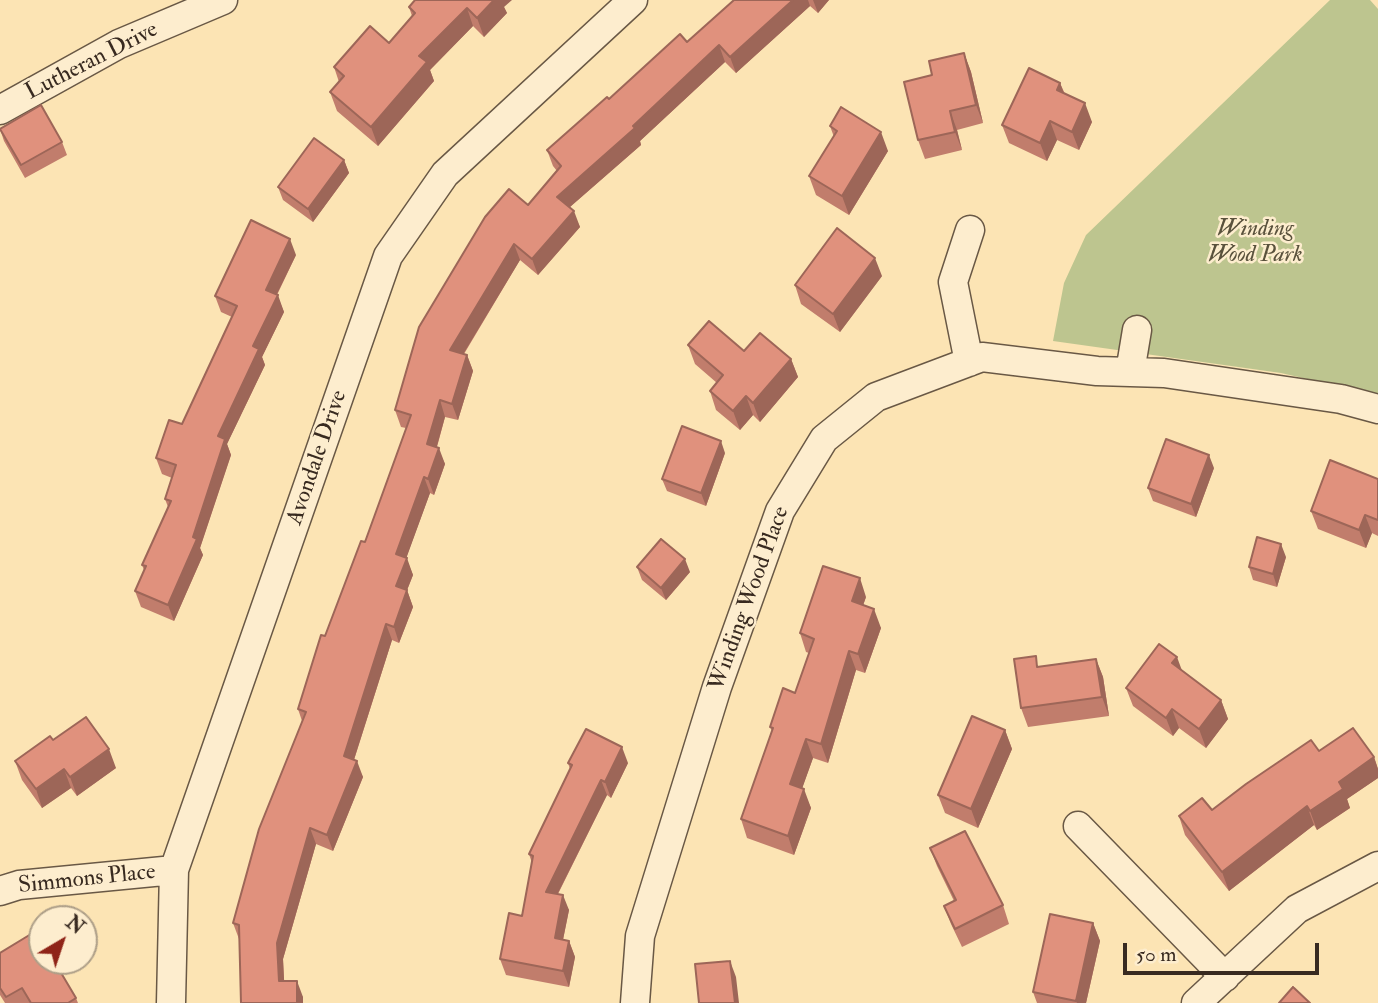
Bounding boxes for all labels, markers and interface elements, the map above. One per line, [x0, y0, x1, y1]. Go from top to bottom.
street label: Lutheran Drive [21, 17, 163, 107]
park label: Winding Wood Park [1207, 216, 1303, 270]
street label: Avondale Drive [282, 387, 354, 529]
street label: Winding Wood Place [704, 503, 796, 695]
street label: Simmons Place [17, 859, 157, 901]
north arrow [28, 905, 98, 975]
text: N [61, 911, 89, 940]
scale bar [1126, 930, 1322, 974]
text: 50 m [1136, 941, 1177, 968]

